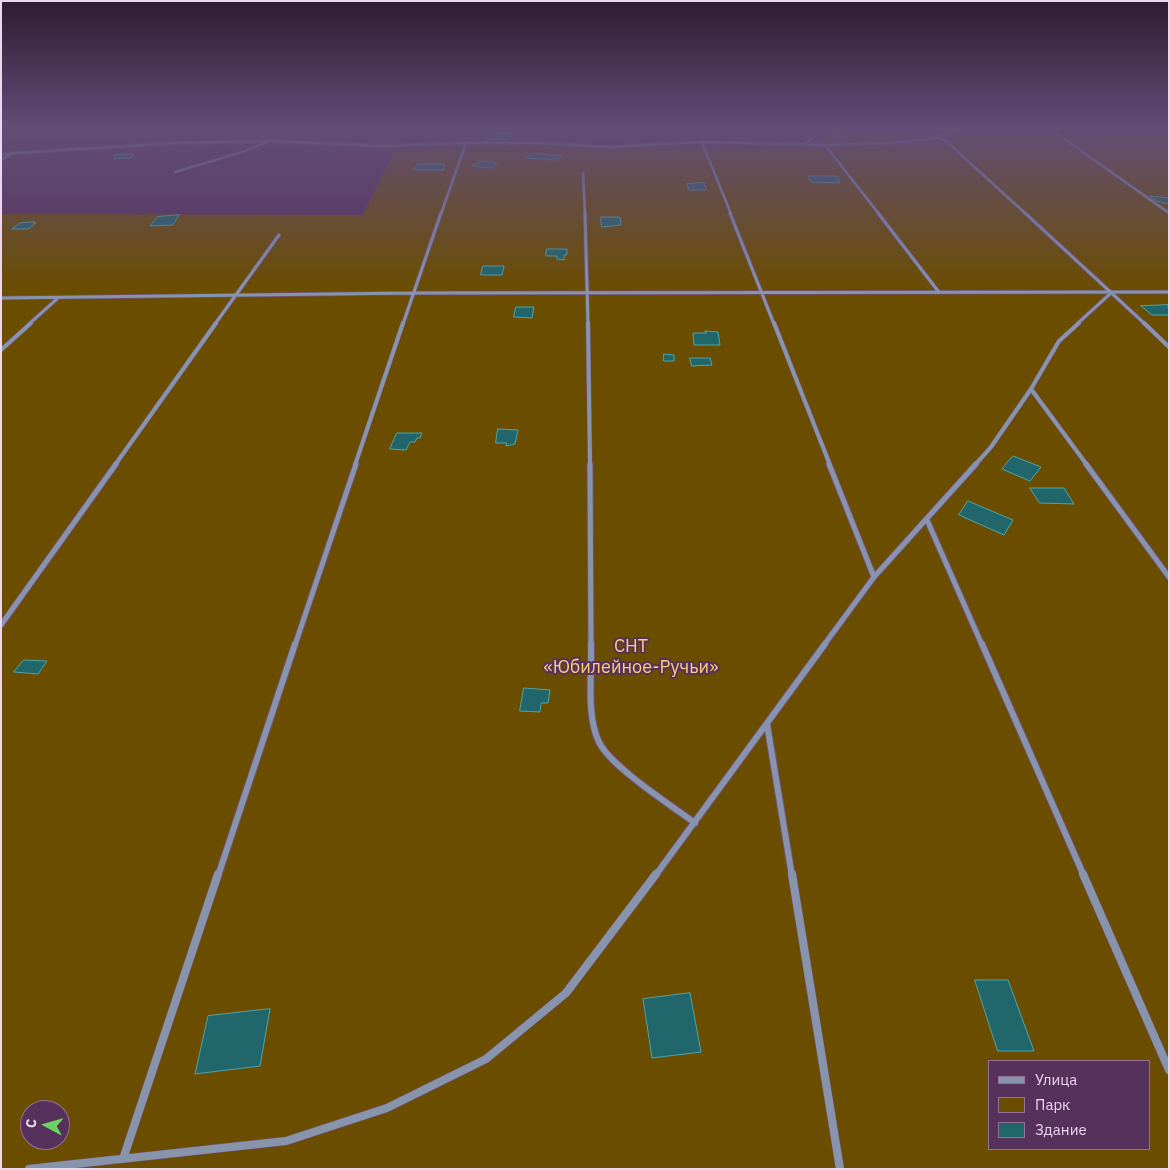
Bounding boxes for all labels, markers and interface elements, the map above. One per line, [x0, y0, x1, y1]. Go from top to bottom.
park label: СНТ «Юбилейное-Ручьи» [544, 636, 718, 679]
legend [988, 1060, 1150, 1150]
text: Улица [1035, 1070, 1077, 1089]
text: Парк [1035, 1095, 1070, 1114]
north arrow [20, 1100, 70, 1150]
text: С [22, 1118, 41, 1129]
text: Здание [1035, 1120, 1087, 1139]

